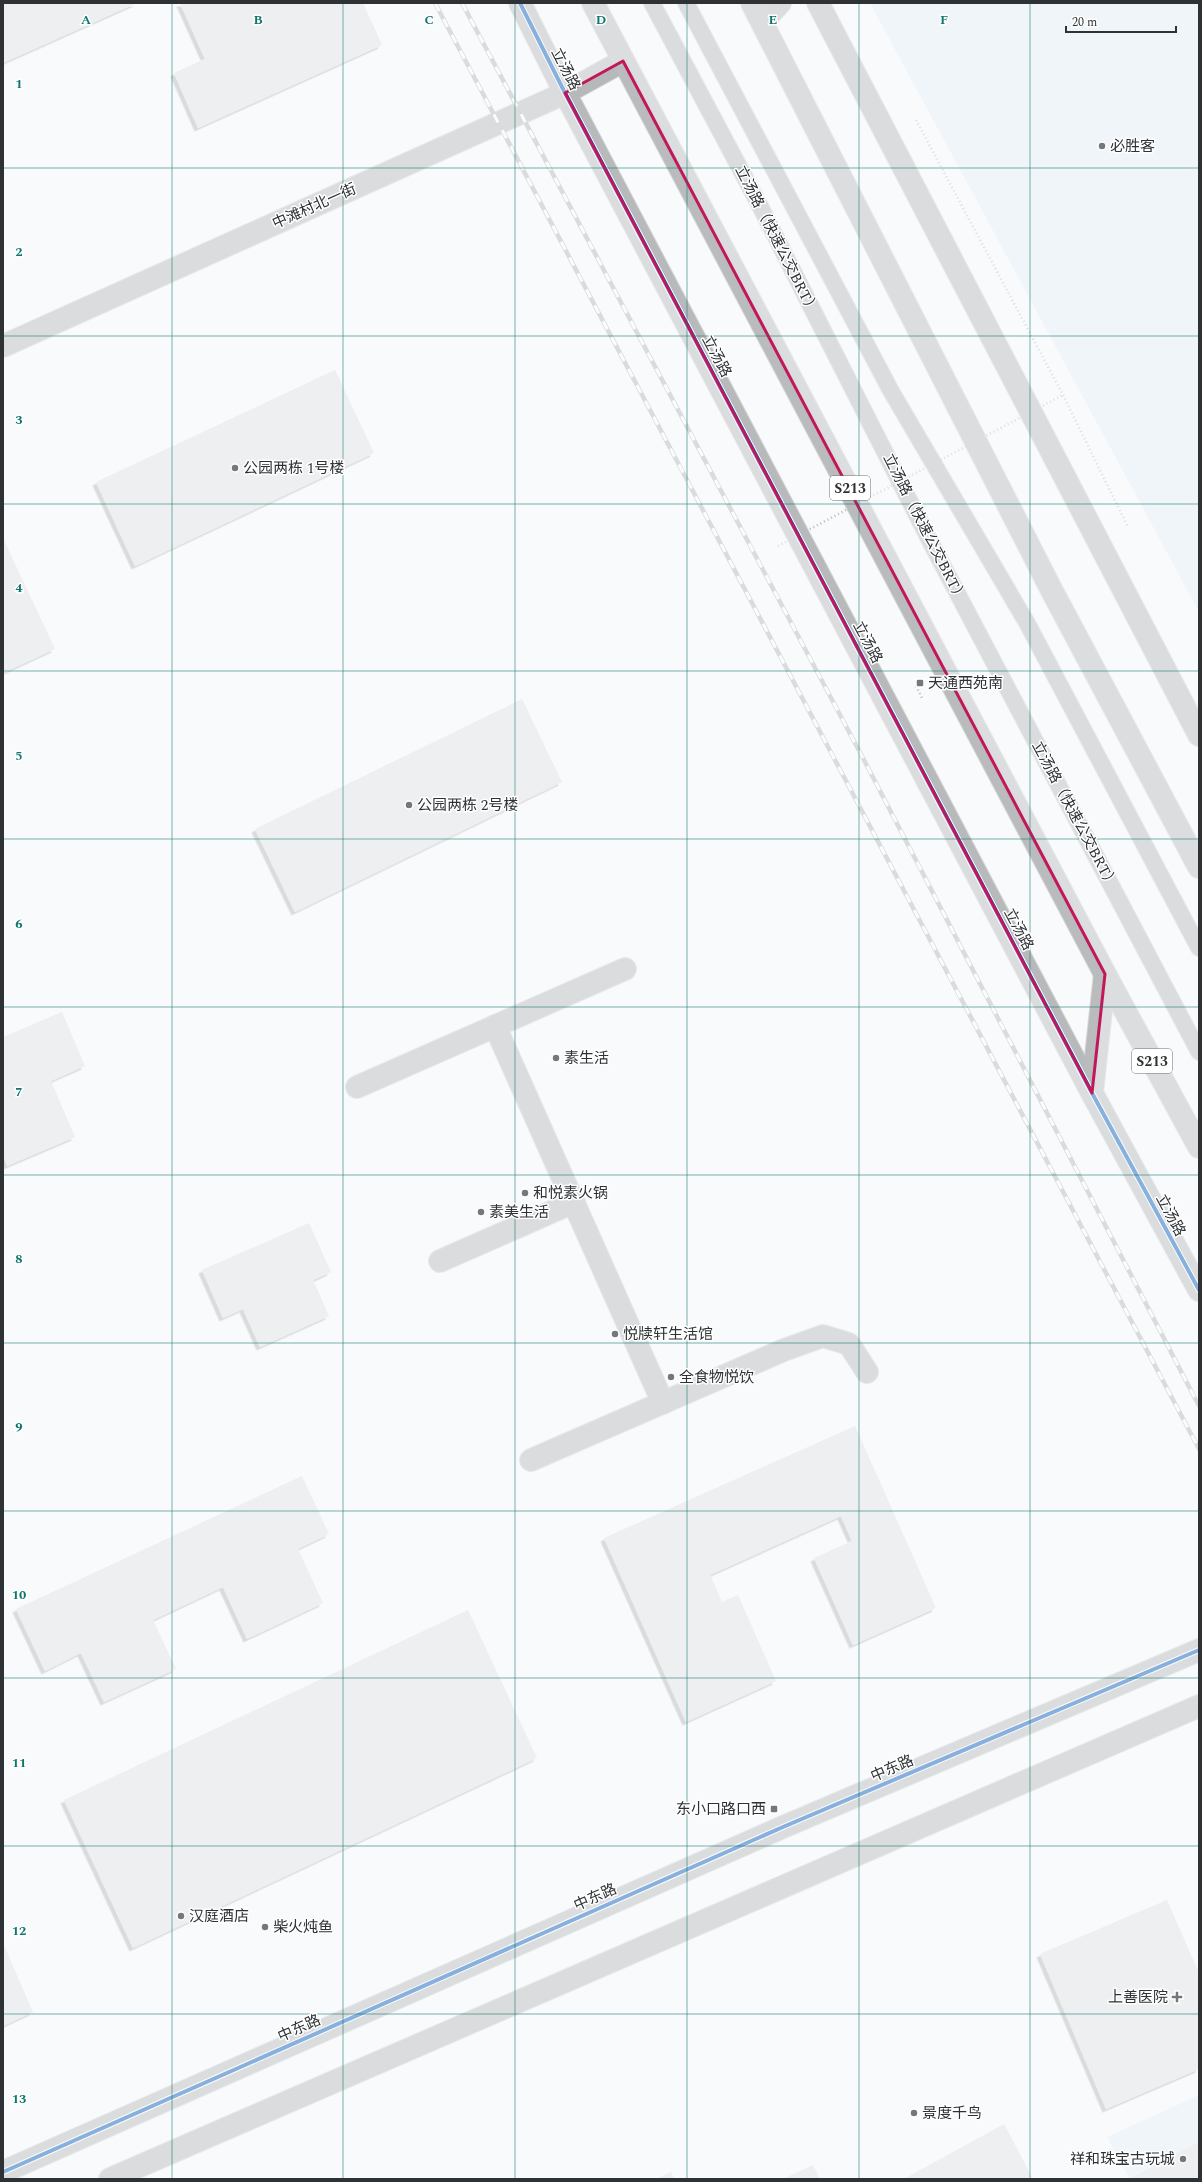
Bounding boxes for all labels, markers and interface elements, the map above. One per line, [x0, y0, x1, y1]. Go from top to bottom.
scale bar [1066, 8, 1176, 34]
text: A [81, 10, 91, 30]
text: B [253, 10, 263, 30]
text: C [424, 10, 434, 30]
text: D [596, 10, 606, 30]
text: E [769, 10, 778, 30]
text: F [940, 10, 948, 30]
text: 20 m [1072, 13, 1097, 32]
street label: 立汤路 [545, 44, 586, 95]
text: 1 [15, 74, 23, 94]
place label: 必胜客 [1110, 135, 1155, 158]
marker: 必胜客 [1097, 141, 1107, 151]
street label: 立汤路（快速公交BRT） [729, 162, 824, 319]
street label: 中滩村北一街 [268, 178, 360, 235]
text: 2 [15, 242, 23, 262]
street label: 立汤路 [696, 331, 737, 382]
text: 3 [15, 410, 23, 430]
street label: 立汤路（快速公交BRT） [877, 450, 972, 607]
place label: 公园两栋 1号楼 [243, 457, 344, 480]
marker: 公园两栋 1号楼 [230, 463, 240, 473]
road number: S213 [830, 476, 870, 500]
text: 4 [15, 578, 23, 598]
street label: 立汤路 [847, 617, 888, 668]
place label: 天通西苑南 [928, 672, 1003, 695]
marker: 天通西苑南 [915, 678, 925, 688]
street label: 立汤路（快速公交BRT） [1026, 737, 1123, 893]
text: 5 [15, 746, 23, 766]
place label: 公园两栋 2号楼 [417, 794, 518, 817]
marker: 公园两栋 2号楼 [404, 800, 414, 810]
street label: 立汤路 [998, 904, 1039, 955]
text: 6 [15, 914, 23, 934]
place label: 素生活 [564, 1047, 609, 1070]
road number: S213 [1132, 1049, 1172, 1073]
marker: 素生活 [551, 1053, 561, 1063]
text: 7 [15, 1082, 23, 1102]
place label: 和悦素火锅 [533, 1182, 608, 1205]
marker: 和悦素火锅 [520, 1188, 530, 1198]
street label: 立汤路 [1150, 1190, 1191, 1241]
place label: 素美生活 [489, 1201, 549, 1224]
marker: 素美生活 [476, 1207, 486, 1217]
text: 8 [15, 1249, 23, 1269]
place label: 悦牍轩生活馆 [623, 1323, 713, 1346]
marker: 悦牍轩生活馆 [610, 1329, 620, 1339]
place label: 全食物悦饮 [679, 1366, 754, 1389]
marker: 全食物悦饮 [666, 1372, 676, 1382]
text: 9 [15, 1417, 23, 1437]
text: 10 [12, 1585, 26, 1605]
street label: 中东路 [867, 1749, 917, 1788]
text: 11 [12, 1753, 26, 1773]
place label: 东小口路口西 [676, 1798, 766, 1821]
marker: 东小口路口西 [769, 1804, 779, 1814]
street label: 中东路 [570, 1878, 620, 1917]
place label: 汉庭酒店 [189, 1905, 249, 1928]
marker: 汉庭酒店 [176, 1911, 186, 1921]
place label: 柴火炖鱼 [273, 1916, 333, 1939]
text: 12 [12, 1921, 26, 1941]
marker: 柴火炖鱼 [260, 1922, 270, 1932]
place label: 上善医院 [1108, 1986, 1168, 2009]
marker: 上善医院 [1171, 1991, 1183, 2003]
street label: 中东路 [274, 2009, 324, 2048]
text: 13 [12, 2089, 26, 2109]
place label: 景度千鸟 [922, 2102, 982, 2125]
marker: 景度千鸟 [909, 2108, 919, 2118]
place label: 祥和珠宝古玩城 [1070, 2148, 1175, 2171]
marker: 祥和珠宝古玩城 [1178, 2154, 1188, 2164]

